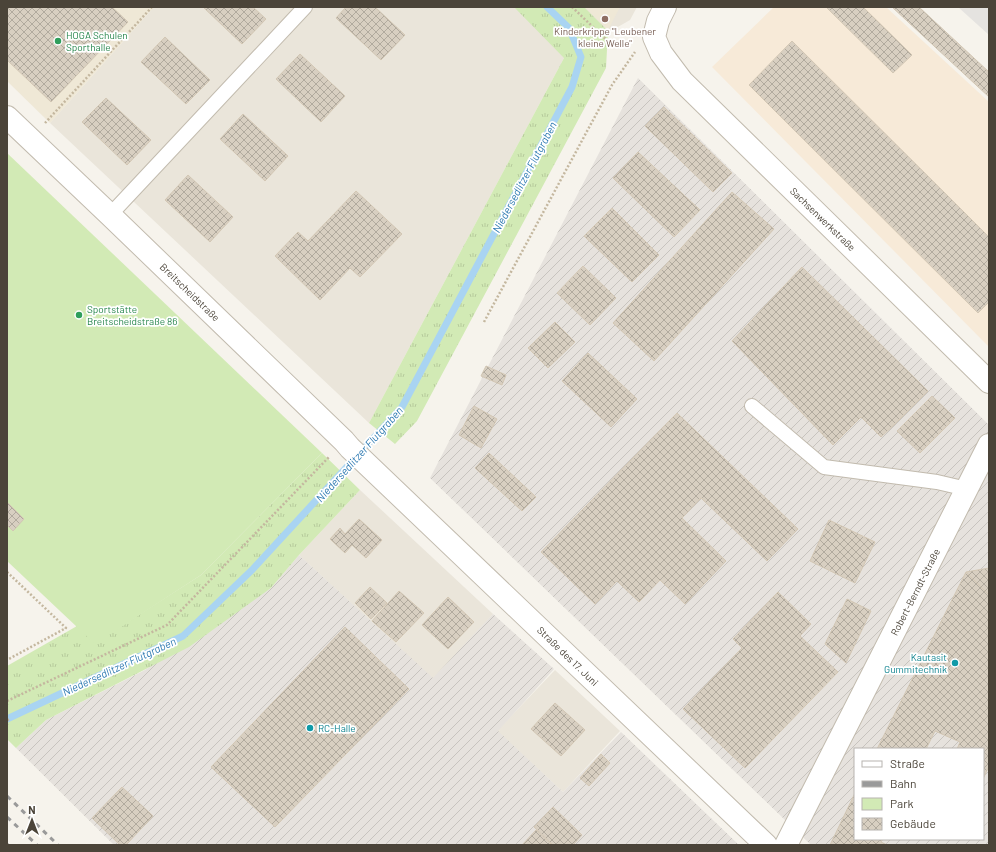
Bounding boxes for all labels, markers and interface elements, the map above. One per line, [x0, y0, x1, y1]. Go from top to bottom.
marker: Kinderkrippe "Leubener kleine Welle" [600, 14, 610, 24]
place label: Kinderkrippe "Leubener kleine Welle" [554, 25, 656, 49]
place label: HOGA Schulen Sporthalle [66, 29, 128, 53]
marker: HOGA Schulen Sporthalle [53, 36, 63, 46]
water label: Niedersedlitzer Flutgraben [489, 119, 559, 235]
street label: Sachsenwerkstraße [788, 185, 858, 253]
street label: Breitscheidstraße [158, 261, 222, 323]
place label: Sportstätte Breitscheidstraße 86 [87, 303, 177, 327]
marker: Sportstätte Breitscheidstraße 86 [74, 310, 84, 320]
water label: Niedersedlitzer Flutgraben [313, 404, 405, 504]
street label: Robert-Berndt-Straße [888, 546, 942, 638]
street label: Straße des 17. Juni [535, 624, 601, 688]
water label: Niedersedlitzer Flutgraben [60, 634, 178, 698]
place label: Kautasit Gummitechnik [884, 651, 947, 675]
marker: Kautasit Gummitechnik [950, 658, 960, 668]
place label: RC-Halle [318, 722, 356, 734]
marker: RC-Halle [305, 723, 315, 733]
legend [854, 748, 984, 840]
text: Straße [890, 756, 925, 770]
text: Bahn [890, 776, 917, 790]
text: Park [890, 796, 914, 810]
north arrow [12, 800, 52, 840]
text: N [28, 803, 36, 816]
text: Gebäude [890, 816, 936, 830]

